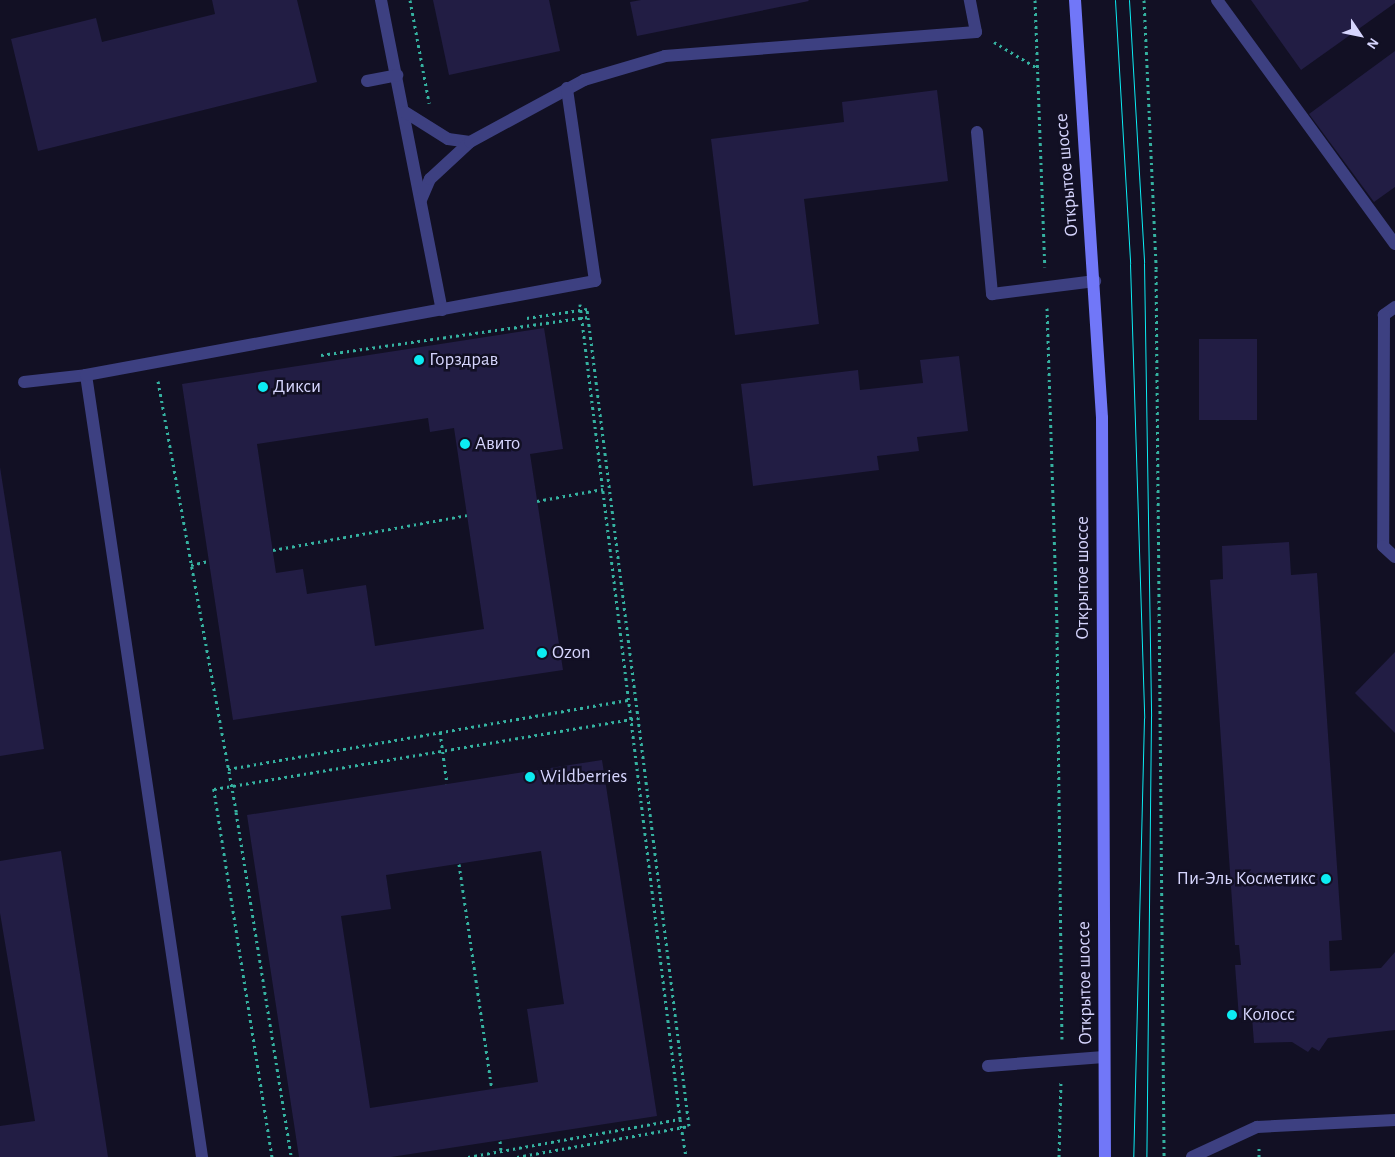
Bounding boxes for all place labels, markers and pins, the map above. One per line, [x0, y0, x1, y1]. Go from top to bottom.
place label: Горздрав [429, 349, 498, 371]
marker: Горздрав [413, 354, 425, 366]
place label: Дикси [273, 376, 321, 398]
marker: Дикси [257, 381, 269, 393]
place label: Авито [475, 433, 520, 455]
marker: Авито [459, 438, 471, 450]
place label: Ozon [552, 642, 591, 664]
marker: Ozon [536, 647, 548, 659]
place label: Wildberries [540, 766, 627, 788]
marker: Wildberries [524, 771, 536, 783]
place label: Пи-Эль Косметикс [1177, 868, 1316, 890]
marker: Пи-Эль Косметикс [1320, 873, 1332, 885]
place label: Колосс [1242, 1004, 1295, 1026]
marker: Колосс [1226, 1009, 1238, 1021]

